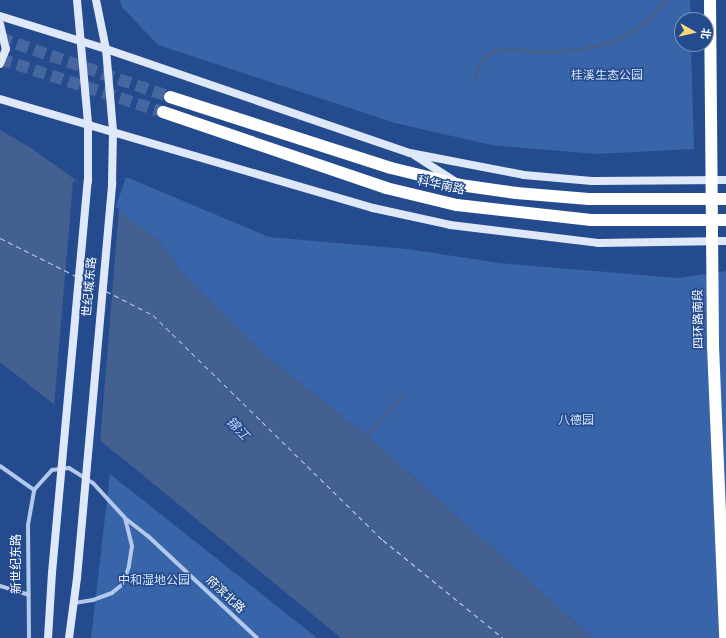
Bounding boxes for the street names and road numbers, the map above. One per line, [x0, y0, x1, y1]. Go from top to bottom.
street label: 科华南路 [416, 174, 466, 198]
street label: 世纪城东路 [80, 256, 100, 318]
street label: 四环路南段 [691, 289, 707, 349]
street label: 新世纪东路 [10, 534, 24, 594]
street label: 府滨北路 [203, 573, 247, 617]

